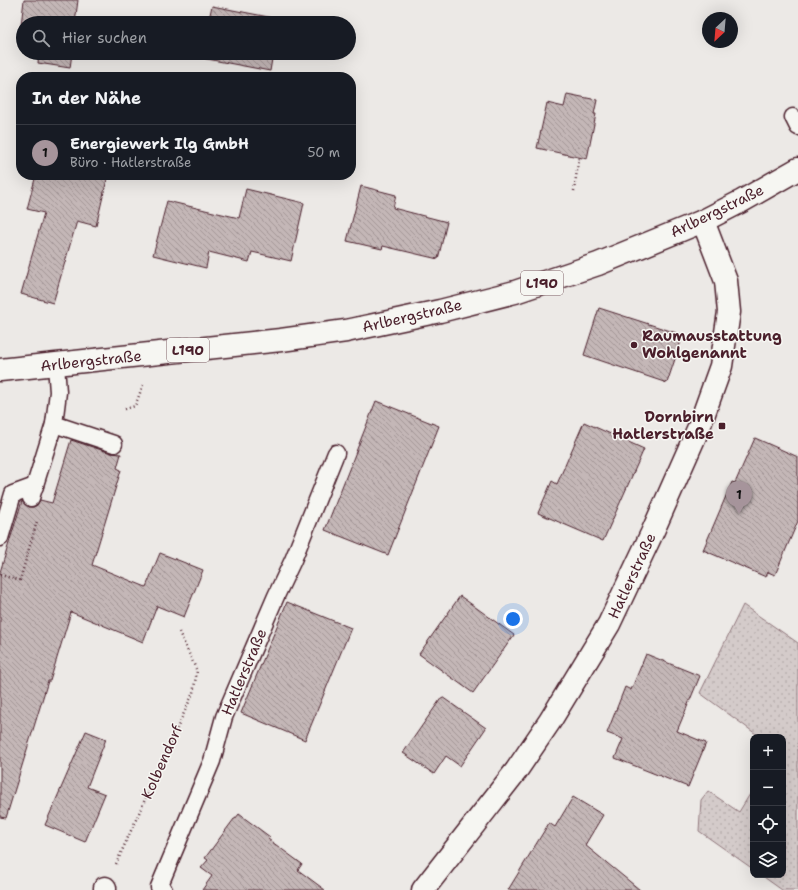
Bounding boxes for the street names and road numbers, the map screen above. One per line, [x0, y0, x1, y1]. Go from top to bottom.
street label: Arlbergstraße [667, 180, 767, 242]
road number: L190 [521, 271, 563, 295]
street label: Arlbergstraße [360, 295, 464, 337]
road number: L190 [167, 338, 209, 362]
street label: Arlbergstraße [39, 346, 143, 376]
street label: Hatlerstraße [603, 530, 661, 622]
street label: Hatlerstraße [217, 625, 271, 719]
street label: Kolbendorf [137, 721, 188, 802]

